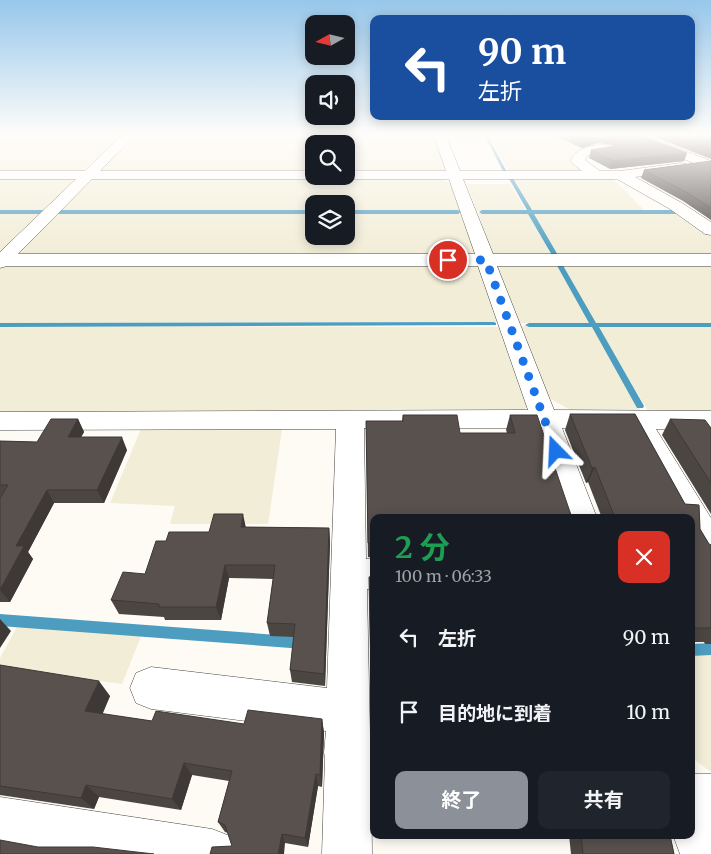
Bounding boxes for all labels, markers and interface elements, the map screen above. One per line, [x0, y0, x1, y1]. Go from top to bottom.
north arrow [305, 15, 355, 65]
map controls [305, 15, 355, 245]
text: 90 m [478, 30, 566, 74]
icon: left [395, 35, 460, 100]
button: sound [305, 75, 355, 125]
text: 左折 [478, 77, 522, 105]
button: search [305, 135, 355, 185]
button: layers [305, 195, 355, 245]
pin [427, 239, 469, 281]
icon: arrive [434, 246, 462, 274]
position arrow [529, 424, 581, 476]
text: 2 分 [395, 528, 450, 566]
button: close [618, 531, 670, 583]
text: 100 m · 06:33 [395, 566, 492, 586]
icon: left [395, 623, 423, 651]
text: 90 m [623, 625, 670, 649]
text: 左折 [438, 626, 476, 650]
icon: arrive [395, 698, 423, 726]
text: 10 m [627, 700, 670, 724]
text: 目的地に到着 [438, 701, 552, 725]
button: 終了 [395, 771, 528, 829]
button: 共有 [538, 771, 670, 829]

